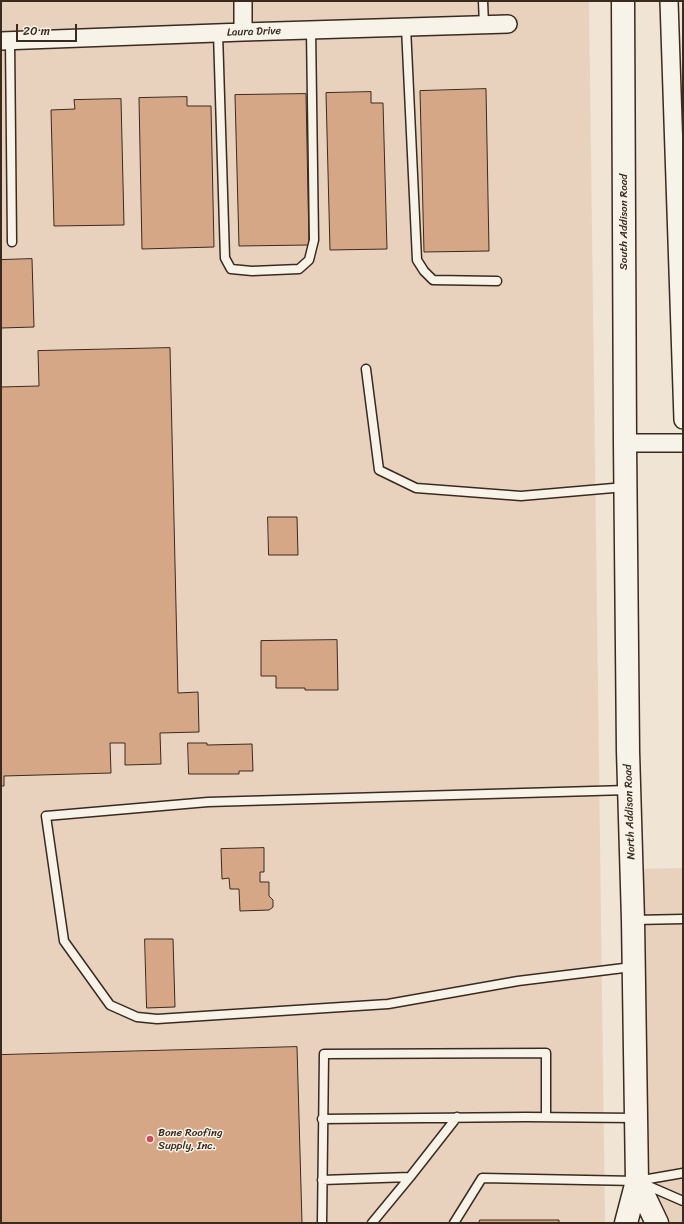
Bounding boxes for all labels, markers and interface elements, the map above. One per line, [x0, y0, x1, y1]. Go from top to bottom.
scale bar [18, 16, 79, 42]
text: 20 m [23, 20, 50, 42]
street label: Laura Drive [227, 24, 281, 40]
street label: South Addison Road [617, 174, 631, 270]
street label: North Addison Road [622, 764, 638, 860]
place label: Bone Roofing Supply, Inc. [158, 1126, 222, 1152]
marker: Bone Roofing Supply, Inc. [145, 1134, 155, 1144]

